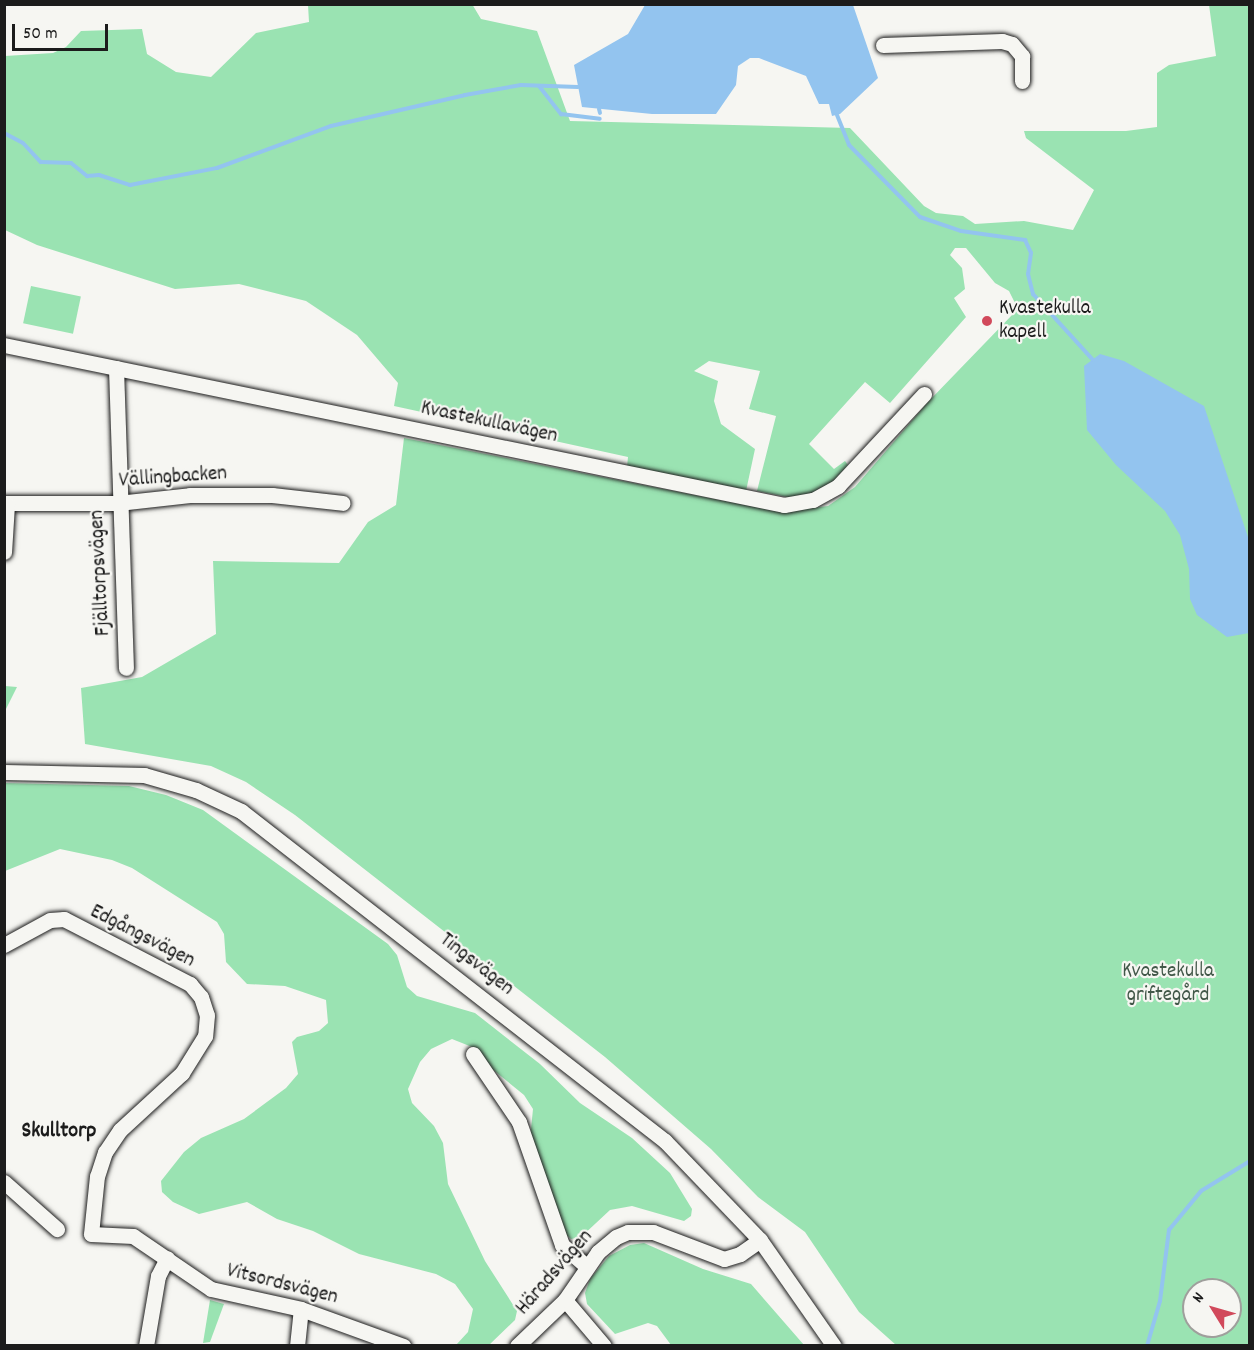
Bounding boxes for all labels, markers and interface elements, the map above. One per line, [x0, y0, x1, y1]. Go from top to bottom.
scale bar [15, 12, 111, 50]
text: 50 m [23, 22, 58, 47]
place label: Kvastekulla kapell [999, 296, 1091, 346]
marker: Kvastekulla kapell [980, 314, 994, 328]
street label: Kvastekullavägen [418, 396, 560, 450]
street label: Vällingbacken [118, 462, 228, 494]
street label: Fjälltorpsvägen [85, 509, 117, 637]
street label: Edgångsvägen [85, 900, 199, 974]
street label: Tingsvägen [434, 928, 518, 1002]
park label: Kvastekulla griftegård [1122, 959, 1214, 1009]
district label: Skulltorp [22, 1119, 96, 1145]
street label: Häradsvägen [511, 1225, 599, 1321]
street label: Vitsordsvägen [224, 1259, 340, 1311]
north arrow [1182, 1278, 1242, 1338]
text: N [1187, 1288, 1210, 1308]

